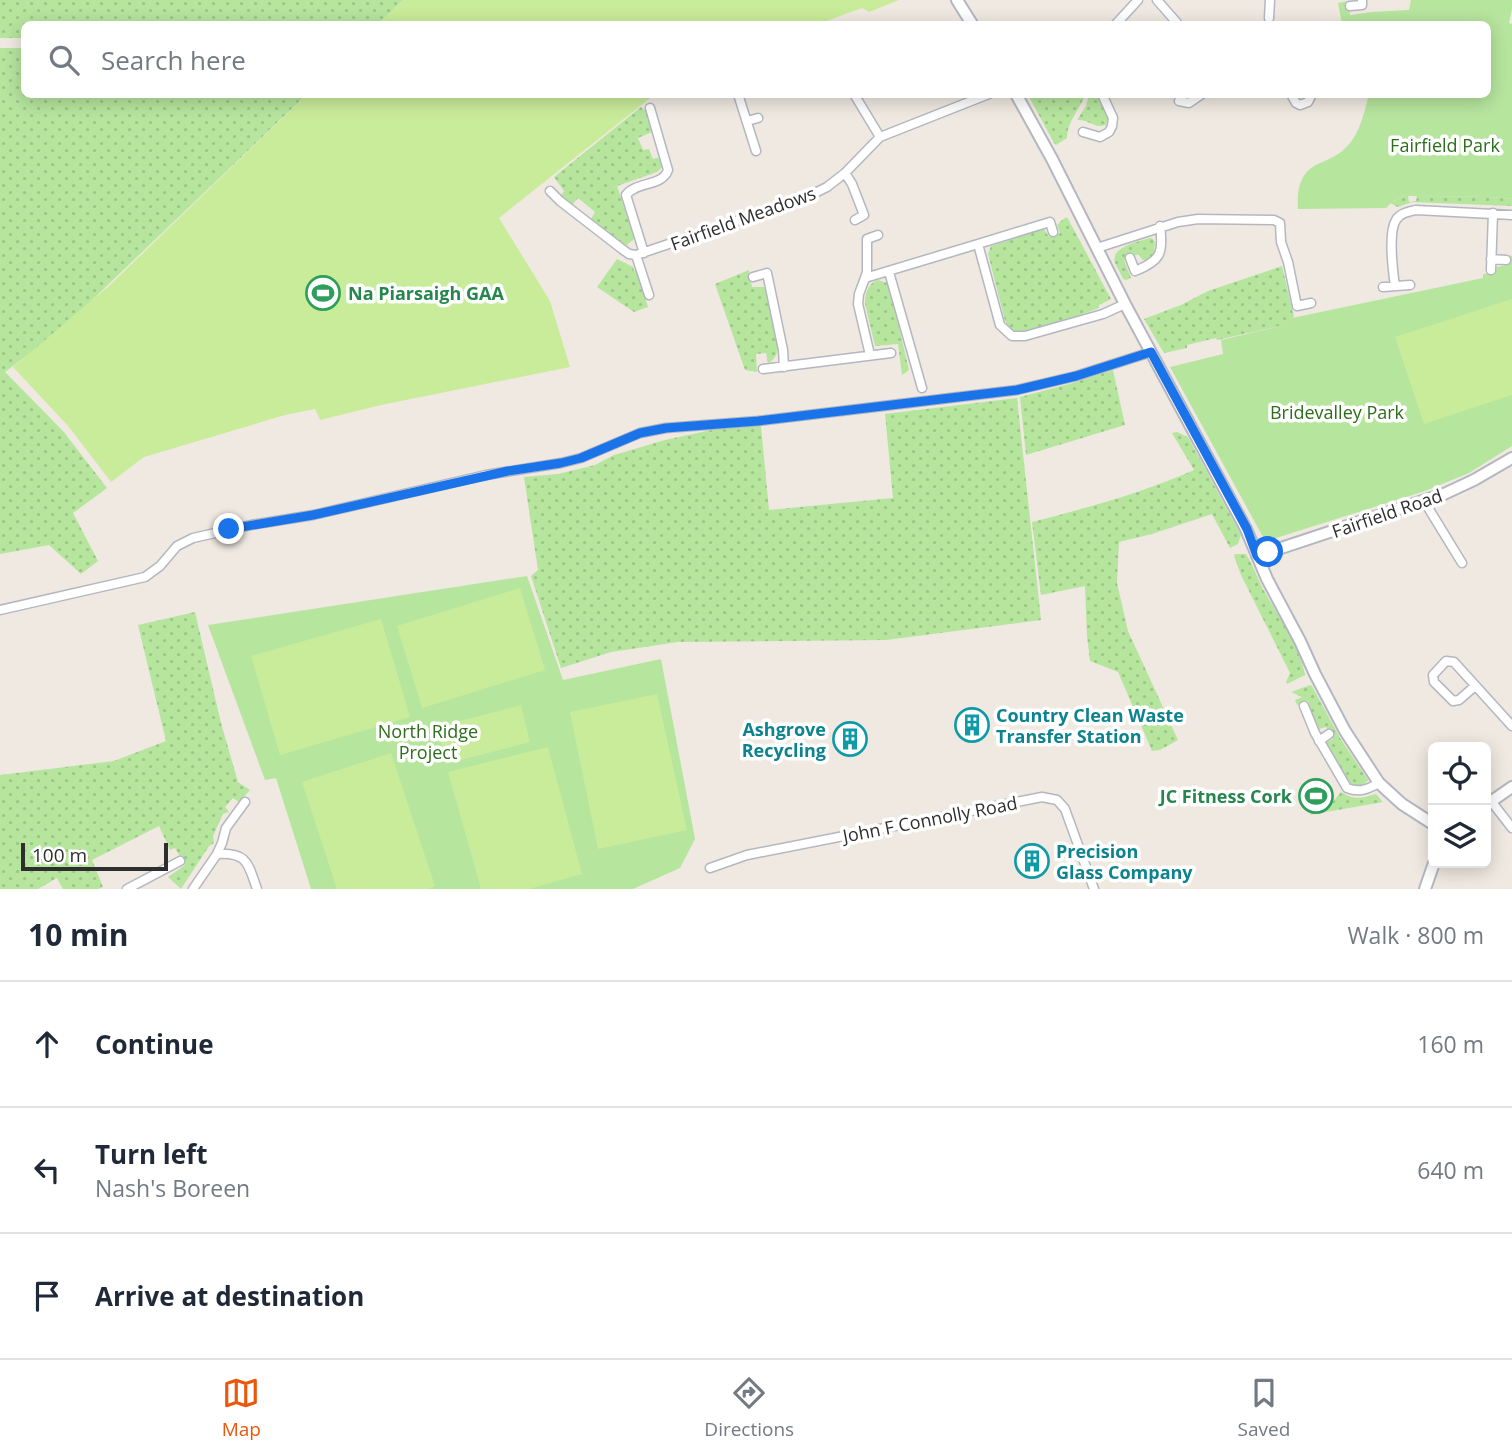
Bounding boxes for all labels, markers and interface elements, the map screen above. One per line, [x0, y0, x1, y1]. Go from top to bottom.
search box [21, 21, 1491, 98]
icon: search [45, 41, 83, 79]
text: Search here [101, 42, 246, 78]
park label: Fairfield Park [1390, 133, 1500, 157]
street label: Fairfield Meadows [667, 181, 819, 255]
sports icon: Na Piarsaigh GAA [304, 274, 342, 312]
place label: Na Piarsaigh GAA [348, 281, 504, 305]
park label: Bridevalley Park [1270, 400, 1405, 424]
street label: Fairfield Road [1329, 483, 1445, 543]
route end [213, 513, 244, 544]
route start [1252, 536, 1283, 567]
place label: Country Clean Waste Transfer Station [996, 703, 1184, 748]
building icon: Country Clean Waste Transfer Station [953, 706, 991, 744]
place label: Ashgrove Recycling [742, 717, 826, 762]
park label: North Ridge Project [378, 719, 478, 764]
building icon: Ashgrove Recycling [831, 720, 869, 758]
map controls [1428, 742, 1491, 868]
button: locate [1428, 742, 1491, 805]
sports icon: JC Fitness Cork [1297, 777, 1335, 815]
place label: JC Fitness Cork [1158, 784, 1293, 808]
street label: John F Connolly Road [839, 790, 1019, 848]
button: layers [1428, 805, 1491, 868]
place label: Precision Glass Company [1056, 839, 1193, 884]
scale bar [21, 840, 168, 872]
text: 100 m [32, 842, 87, 868]
building icon: Precision Glass Company [1013, 842, 1051, 880]
text: 10 min [28, 914, 128, 955]
text: Walk · 800 m [1347, 919, 1484, 951]
icon: ahead [28, 1025, 66, 1063]
text: Continue [95, 1026, 214, 1062]
text: 160 m [1417, 1028, 1484, 1060]
text: Turn left [95, 1136, 207, 1172]
icon: left [28, 1151, 66, 1189]
text: 640 m [1417, 1154, 1484, 1186]
text: Nash's Boreen [95, 1172, 250, 1204]
icon: arrive [28, 1277, 66, 1315]
text: Arrive at destination [95, 1278, 364, 1314]
tab: Map [222, 1374, 261, 1442]
tab: Directions [704, 1374, 794, 1442]
tab: Saved [1238, 1374, 1290, 1442]

